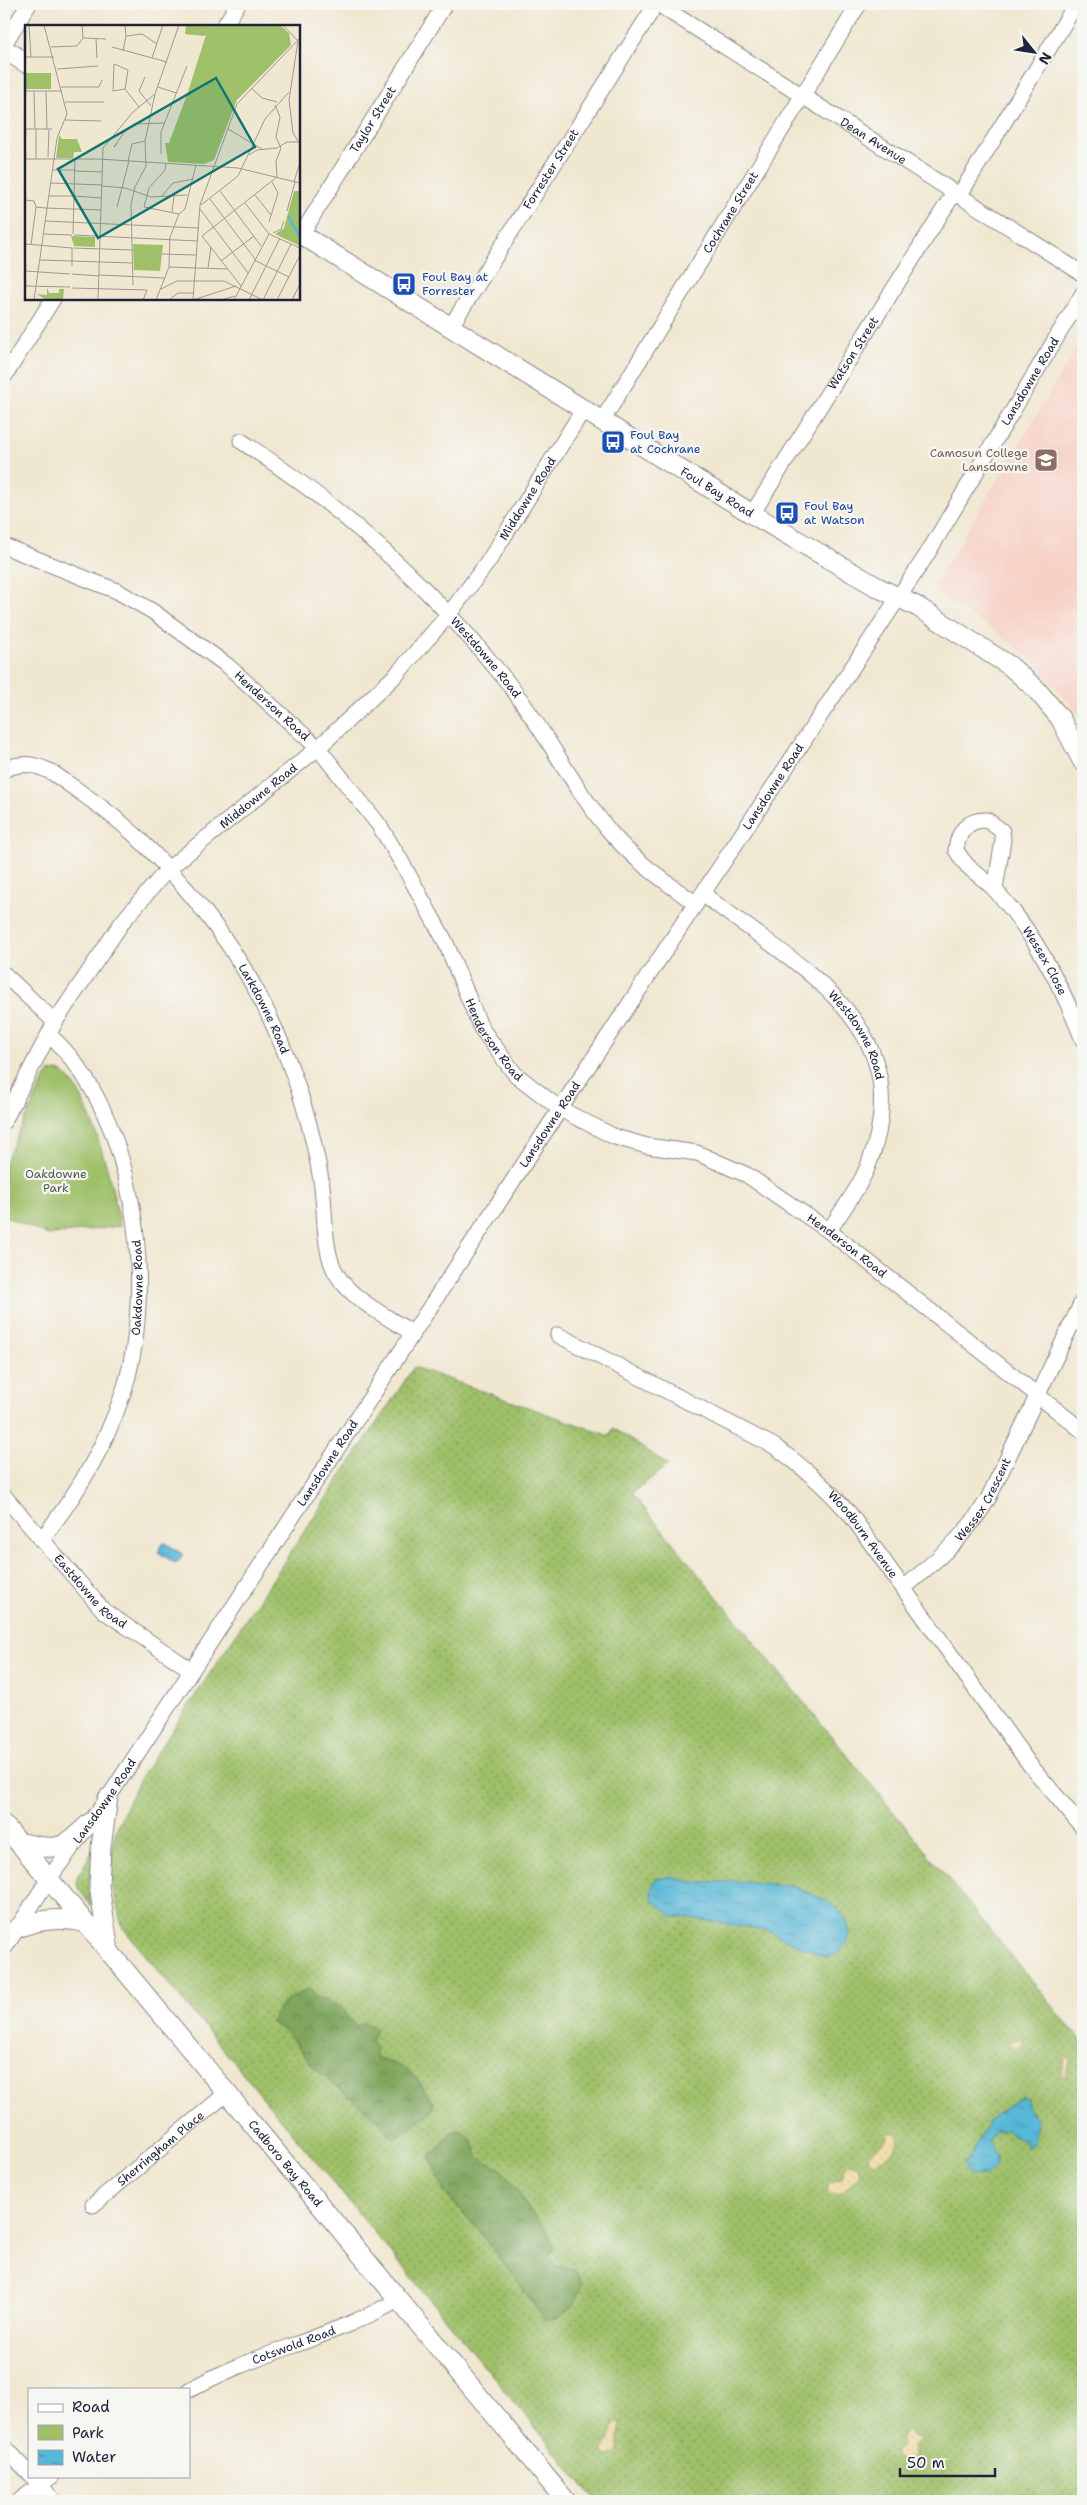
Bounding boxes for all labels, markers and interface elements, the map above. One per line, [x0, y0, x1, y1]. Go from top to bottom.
inset map [25, 25, 300, 300]
north arrow [1010, 28, 1060, 78]
text: N [1035, 49, 1056, 68]
street label: Taylor Street [346, 83, 400, 156]
street label: Dean Avenue [837, 114, 910, 168]
street label: Forrester Street [519, 126, 583, 212]
street label: Cochrane Street [699, 169, 762, 256]
place label: Foul Bay at Forrester [422, 269, 488, 299]
bus stop icon: Foul Bay at Forrester [391, 271, 417, 297]
street label: Watson Street [824, 314, 882, 393]
street label: Lansdowne Road [998, 334, 1063, 429]
place label: Foul Bay at Cochrane [630, 427, 701, 457]
bus stop icon: Foul Bay at Cochrane [600, 429, 626, 455]
place label: Camosun College Lansdowne [930, 445, 1028, 475]
school or university icon: Camosun College Lansdowne [1033, 447, 1059, 473]
street label: Middowne Road [495, 453, 560, 543]
street label: Foul Bay Road [677, 463, 757, 521]
place label: Foul Bay at Watson [804, 498, 865, 528]
bus stop icon: Foul Bay at Watson [774, 500, 800, 526]
street label: Westdowne Road [447, 613, 525, 702]
street label: Henderson Road [231, 667, 313, 745]
street label: Lansdowne Road [739, 740, 808, 833]
street label: Middowne Road [216, 760, 301, 832]
street label: Wessex Close [1019, 923, 1071, 998]
street label: Larkdowne Road [235, 961, 293, 1057]
street label: Westdowne Road [825, 987, 888, 1081]
street label: Henderson Road [462, 996, 526, 1085]
street label: Lansdowne Road [516, 1078, 584, 1171]
park label: Oakdowne Park [25, 1166, 87, 1196]
street label: Henderson Road [804, 1210, 890, 1282]
street label: Oakdowne Road [127, 1239, 147, 1336]
street label: Lansdowne Road [294, 1416, 362, 1509]
street label: Wessex Crescent [951, 1455, 1015, 1545]
street label: Woodburn Avenue [824, 1487, 902, 1581]
street label: Eastdowne Road [50, 1551, 130, 1632]
street label: Lansdowne Road [69, 1755, 140, 1847]
street label: Sherringham Place [114, 2107, 208, 2190]
street label: Cadboro Bay Road [245, 2117, 326, 2210]
street label: Cotswold Road [250, 2322, 338, 2368]
legend [28, 2388, 190, 2478]
text: Road [72, 2397, 110, 2417]
text: Park [72, 2423, 104, 2443]
scale bar [900, 2445, 994, 2477]
text: Water [72, 2447, 116, 2467]
text: 50 m [907, 2453, 945, 2473]

